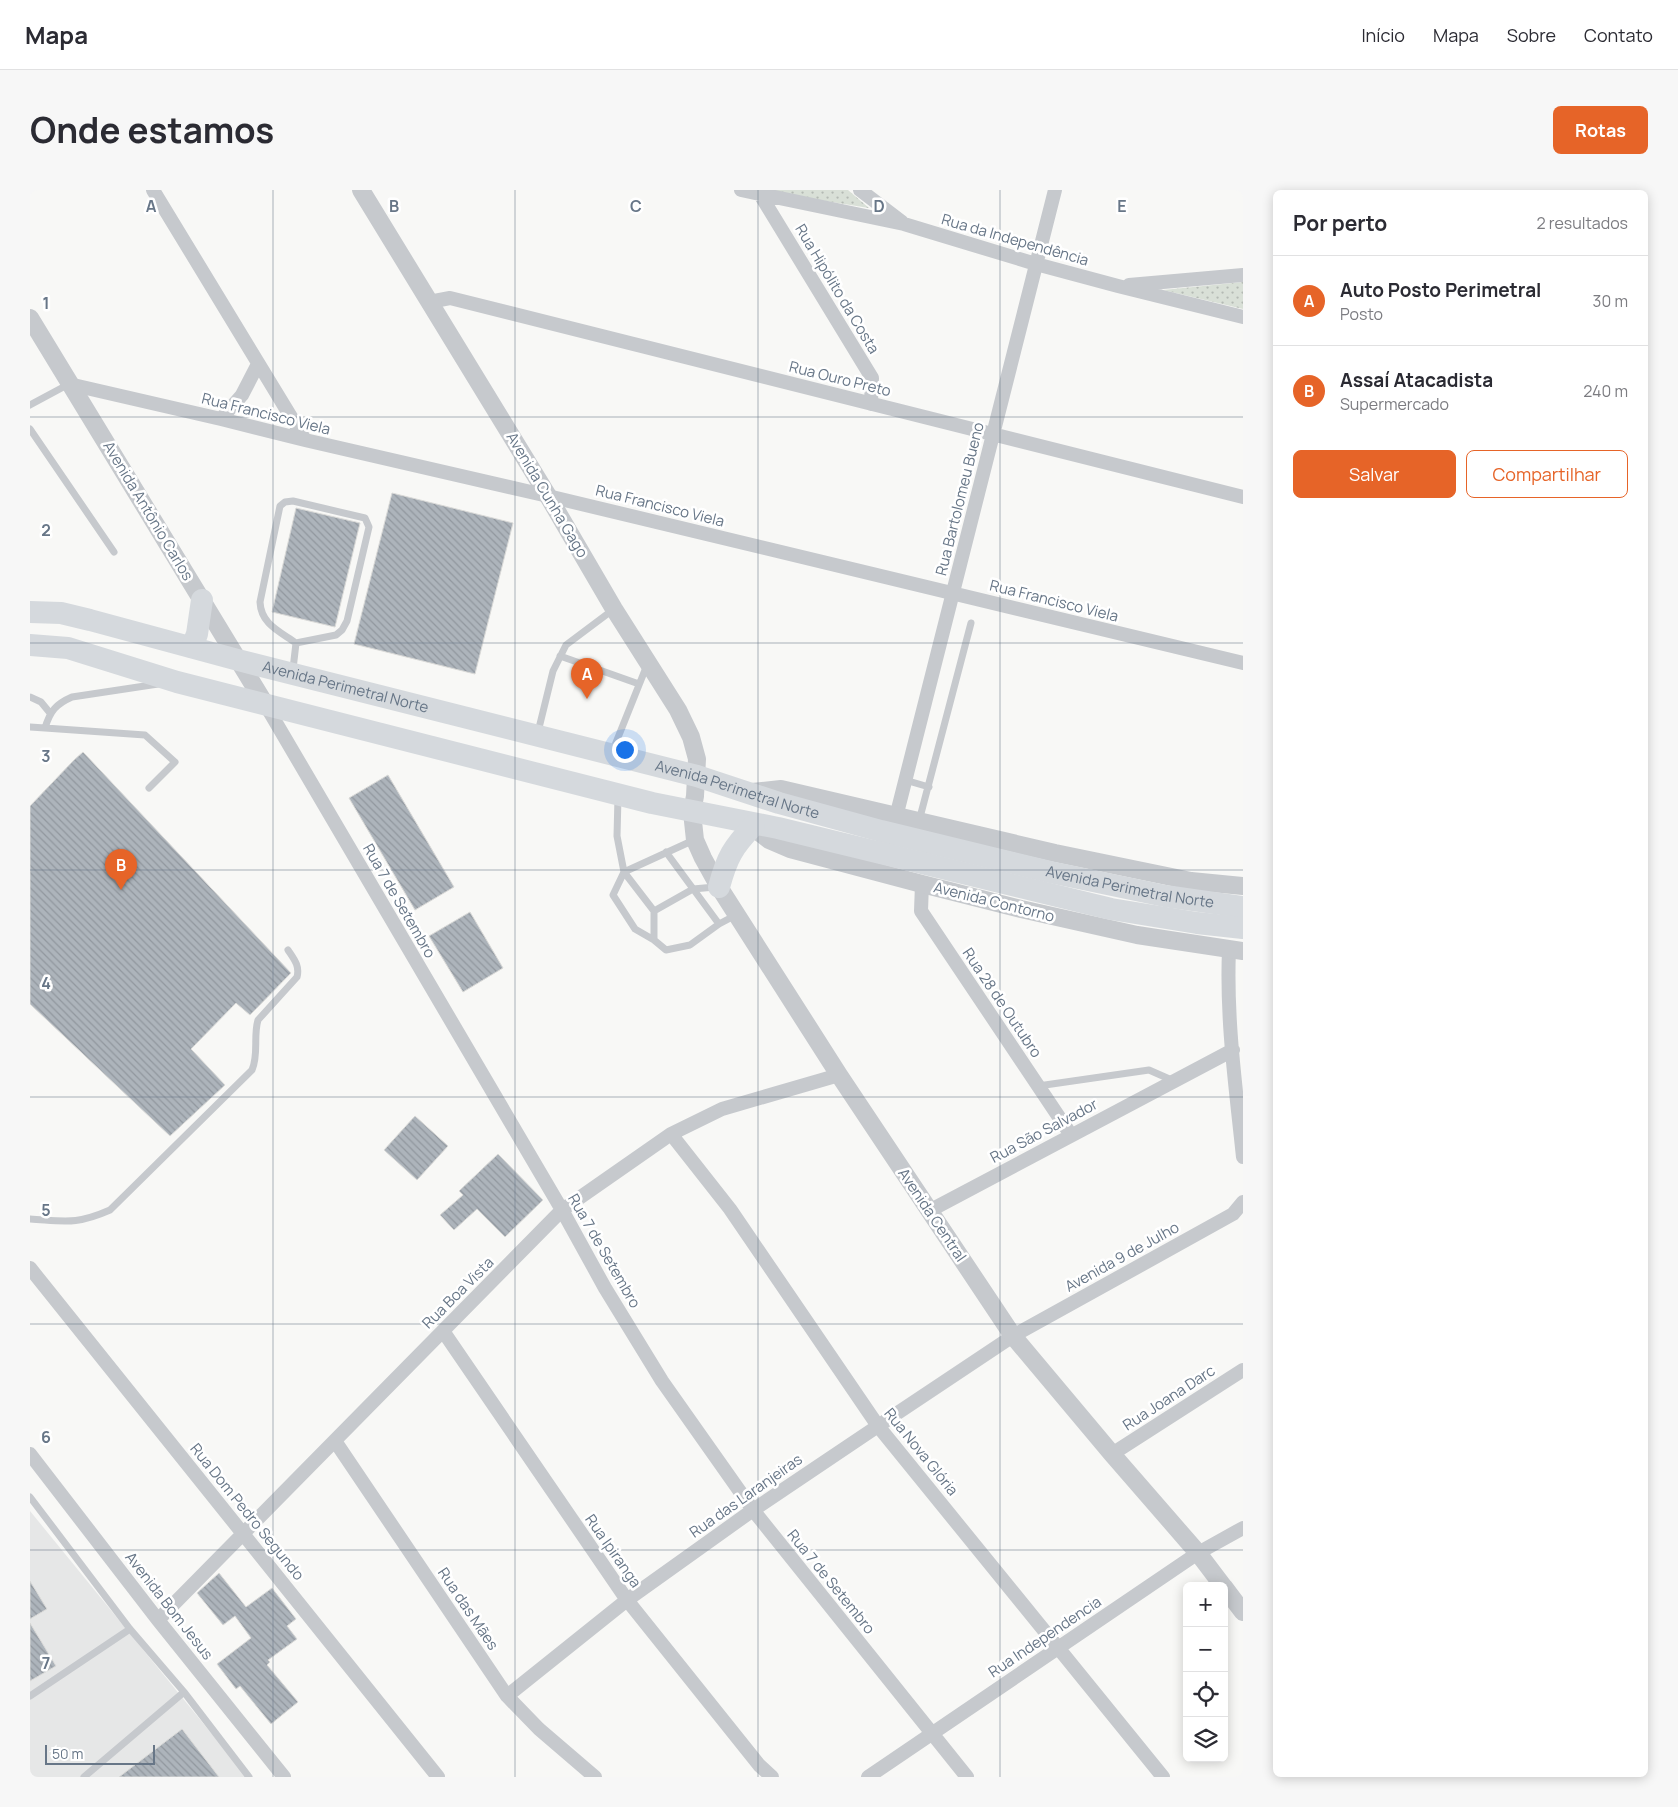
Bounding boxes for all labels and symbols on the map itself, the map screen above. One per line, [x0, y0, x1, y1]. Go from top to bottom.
text: A [146, 195, 157, 217]
text: B [389, 195, 399, 217]
text: C [630, 195, 642, 217]
text: D [873, 195, 885, 217]
text: E [1117, 195, 1127, 217]
street label: Rua da Independência [939, 208, 1091, 271]
street label: Rua Hipólito da Costa [790, 220, 884, 357]
text: 1 [42, 292, 50, 314]
street label: Rua Ouro Preto [787, 356, 893, 401]
street label: Rua Francisco Viela [200, 387, 333, 440]
street label: Rua Bartolomeu Bueno [930, 420, 989, 578]
street label: Avenida Cunha Gago [502, 428, 593, 561]
street label: Avenida Antônio Carlos [98, 437, 199, 585]
street label: Rua Francisco Viela [594, 479, 727, 532]
text: 2 [41, 519, 51, 541]
street label: Rua Francisco Viela [988, 574, 1121, 627]
street label: Avenida Perimetral Norte [260, 656, 431, 718]
pin: A [571, 658, 603, 699]
your location [612, 737, 638, 763]
text: 3 [41, 745, 51, 767]
street label: Avenida Perimetral Norte [653, 755, 822, 824]
street label: Rua 7 de Setembro [358, 840, 441, 962]
pin: B [105, 849, 137, 890]
street label: Avenida Perimetral Norte [1044, 860, 1216, 913]
street label: Avenida Contorno [932, 876, 1057, 927]
street label: Rua 28 de Outubro [958, 944, 1047, 1062]
text: 4 [41, 972, 51, 994]
street label: Rua São Salvador [986, 1093, 1102, 1168]
street label: Avenida Central [893, 1164, 971, 1266]
street label: Rua 7 de Setembro [563, 1190, 646, 1312]
text: 5 [41, 1199, 51, 1221]
street label: Avenida 9 de Julho [1061, 1216, 1183, 1297]
street label: Rua Boa Vista [417, 1252, 498, 1333]
street label: Rua Joana Darc [1119, 1360, 1219, 1435]
street label: Rua Nova Glória [879, 1403, 963, 1500]
text: 6 [41, 1426, 51, 1448]
street label: Rua Dom Pedro Segundo [186, 1439, 309, 1585]
street label: Rua das Laranjeiras [685, 1449, 807, 1542]
street label: Rua Ipiranga [580, 1510, 646, 1592]
street label: Rua 7 de Setembro [783, 1525, 880, 1638]
street label: Avenida Bom Jesus [121, 1547, 218, 1664]
street label: Rua das Mães [433, 1563, 504, 1654]
street label: Rua Independencia [984, 1591, 1105, 1682]
text: 7 [42, 1652, 50, 1674]
scale bar [45, 1742, 155, 1765]

